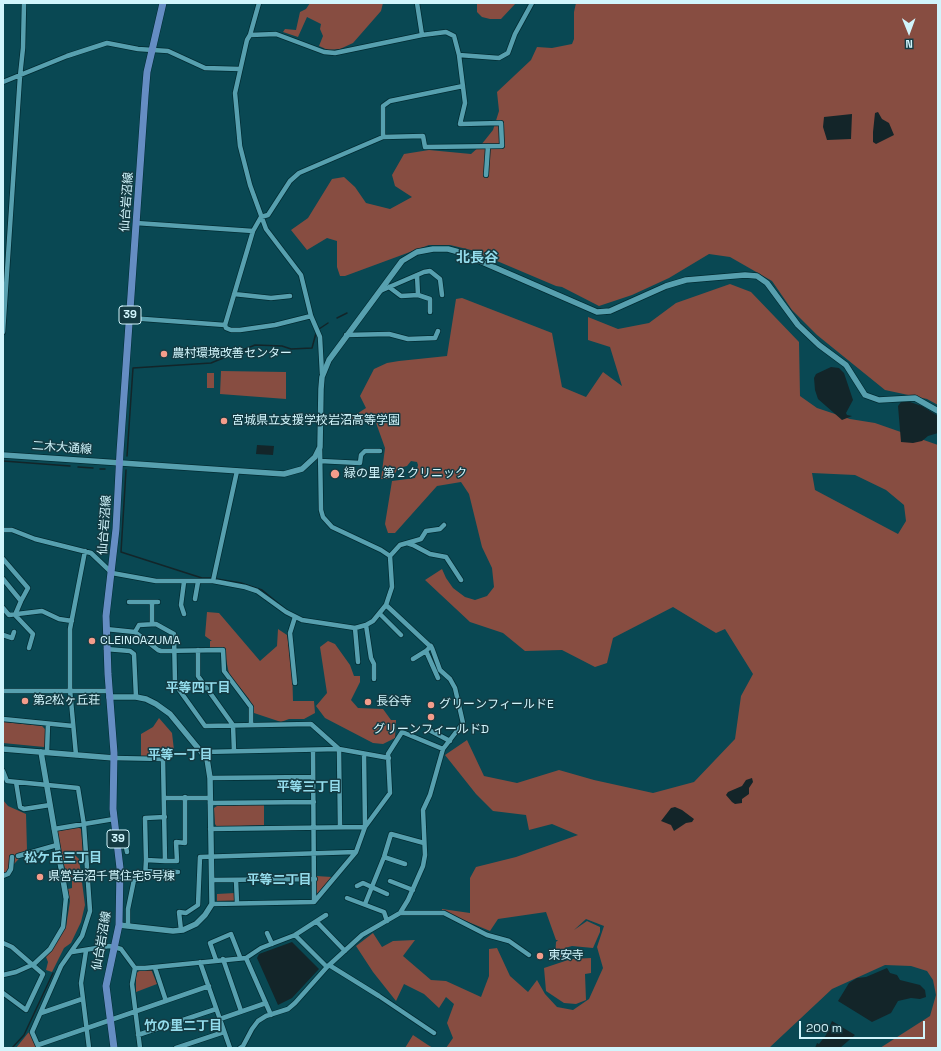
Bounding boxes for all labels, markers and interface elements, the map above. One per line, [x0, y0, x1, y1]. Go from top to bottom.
north arrow [889, 12, 929, 52]
text: N [905, 37, 913, 51]
street label: 仙台岩沼線 [118, 172, 136, 232]
district label: 北長谷 [456, 250, 498, 266]
road number: 39 [119, 306, 141, 324]
place label: 農村環境改善センター [172, 347, 292, 361]
marker: 農村環境改善センター [159, 349, 169, 359]
place label: 宮城県立支援学校岩沼高等学園 [232, 414, 400, 428]
marker: 宮城県立支援学校岩沼高等学園 [219, 416, 229, 426]
street label: 二木大通線 [32, 439, 92, 457]
place label: 緑の里 第２クリニック [344, 467, 467, 481]
marker: 緑の里 第２クリニック [329, 468, 341, 480]
street label: 仙台岩沼線 [96, 495, 114, 555]
place label: CLEINOAZUMA [100, 634, 180, 648]
marker: CLEINOAZUMA [87, 636, 97, 646]
district label: 平等四丁目 [166, 680, 230, 696]
place label: 第2松ヶ丘荘 [33, 694, 100, 708]
place label: 長谷寺 [376, 695, 412, 709]
marker: 第2松ヶ丘荘 [20, 696, 30, 706]
marker: 長谷寺 [363, 697, 373, 707]
place label: グリーンフィールドE [439, 698, 554, 712]
marker: グリーンフィールドE [426, 700, 436, 710]
marker: グリーンフィールドD [426, 712, 436, 722]
place label: グリーンフィールドD [373, 723, 489, 737]
district label: 平等一丁目 [148, 747, 212, 763]
district label: 平等三丁目 [277, 779, 341, 795]
road number: 39 [107, 830, 129, 848]
district label: 松ケ丘三丁目 [24, 850, 102, 866]
place label: 県営岩沼千貫住宅5号棟 [48, 870, 175, 884]
marker: 県営岩沼千貫住宅5号棟 [35, 872, 45, 882]
district label: 平等二丁目 [247, 872, 311, 888]
street label: 仙台岩沼線 [90, 910, 114, 972]
place label: 東安寺 [548, 949, 584, 963]
marker: 東安寺 [535, 951, 545, 961]
scale bar [801, 1013, 927, 1039]
district label: 竹の里二丁目 [144, 1018, 222, 1034]
text: 200 m [806, 1020, 842, 1036]

